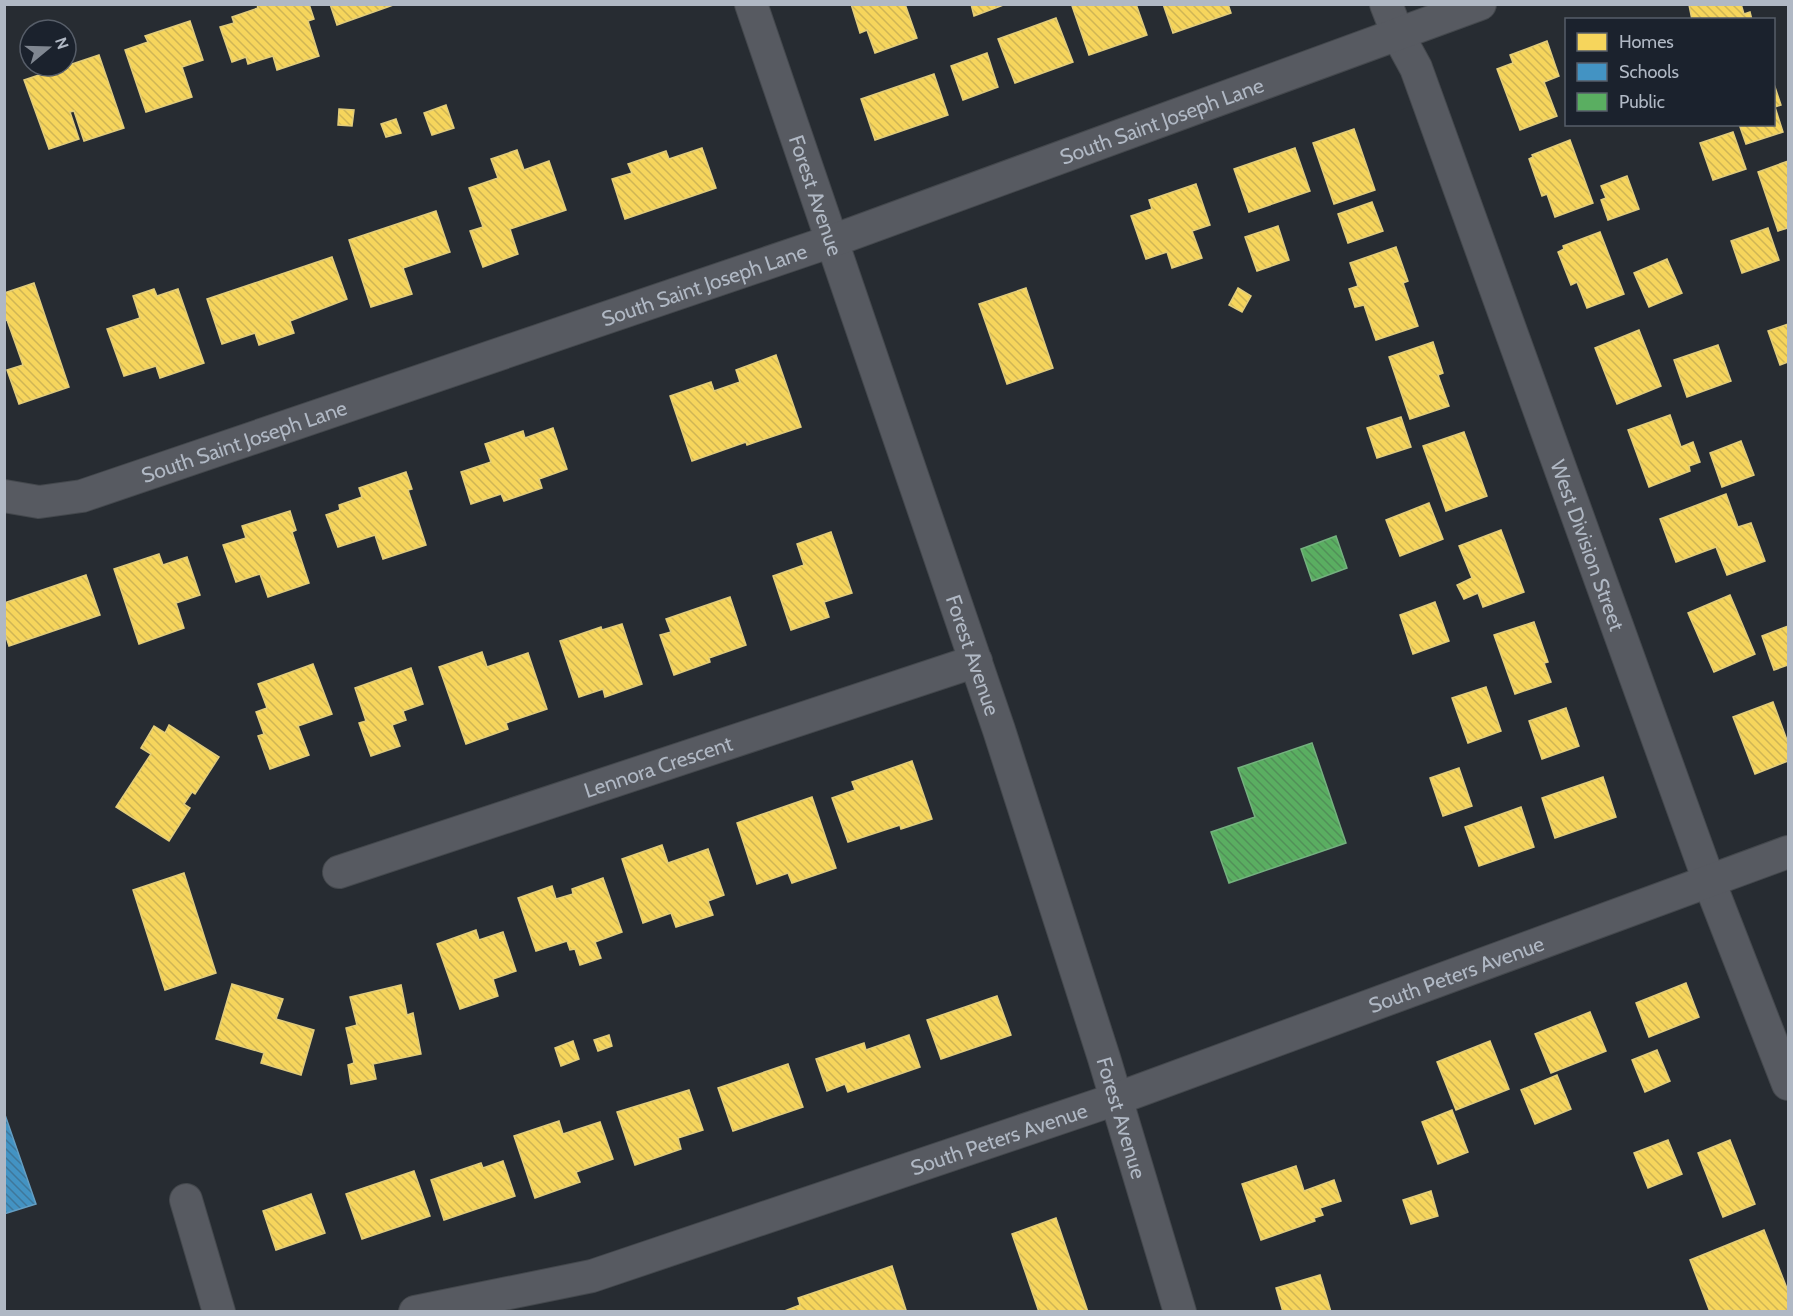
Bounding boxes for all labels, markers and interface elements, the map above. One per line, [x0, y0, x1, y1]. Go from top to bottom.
north arrow [18, 18, 78, 78]
legend [1565, 18, 1775, 126]
text: Homes [1619, 31, 1674, 53]
text: N [51, 35, 73, 52]
text: Schools [1619, 61, 1679, 83]
street label: South Saint Joseph Lane [1056, 72, 1267, 169]
text: Public [1619, 91, 1665, 113]
street label: Forest Avenue [784, 132, 849, 259]
street label: South Saint Joseph Lane [598, 238, 810, 331]
street label: South Saint Joseph Lane [138, 394, 350, 487]
street label: West Division Street [1546, 456, 1630, 634]
street label: Forest Avenue [941, 591, 1006, 719]
street label: Lennora Crescent [580, 730, 735, 803]
street label: South Peters Avenue [1365, 930, 1547, 1018]
street label: Forest Avenue [1092, 1054, 1152, 1182]
street label: South Peters Avenue [907, 1097, 1091, 1180]

